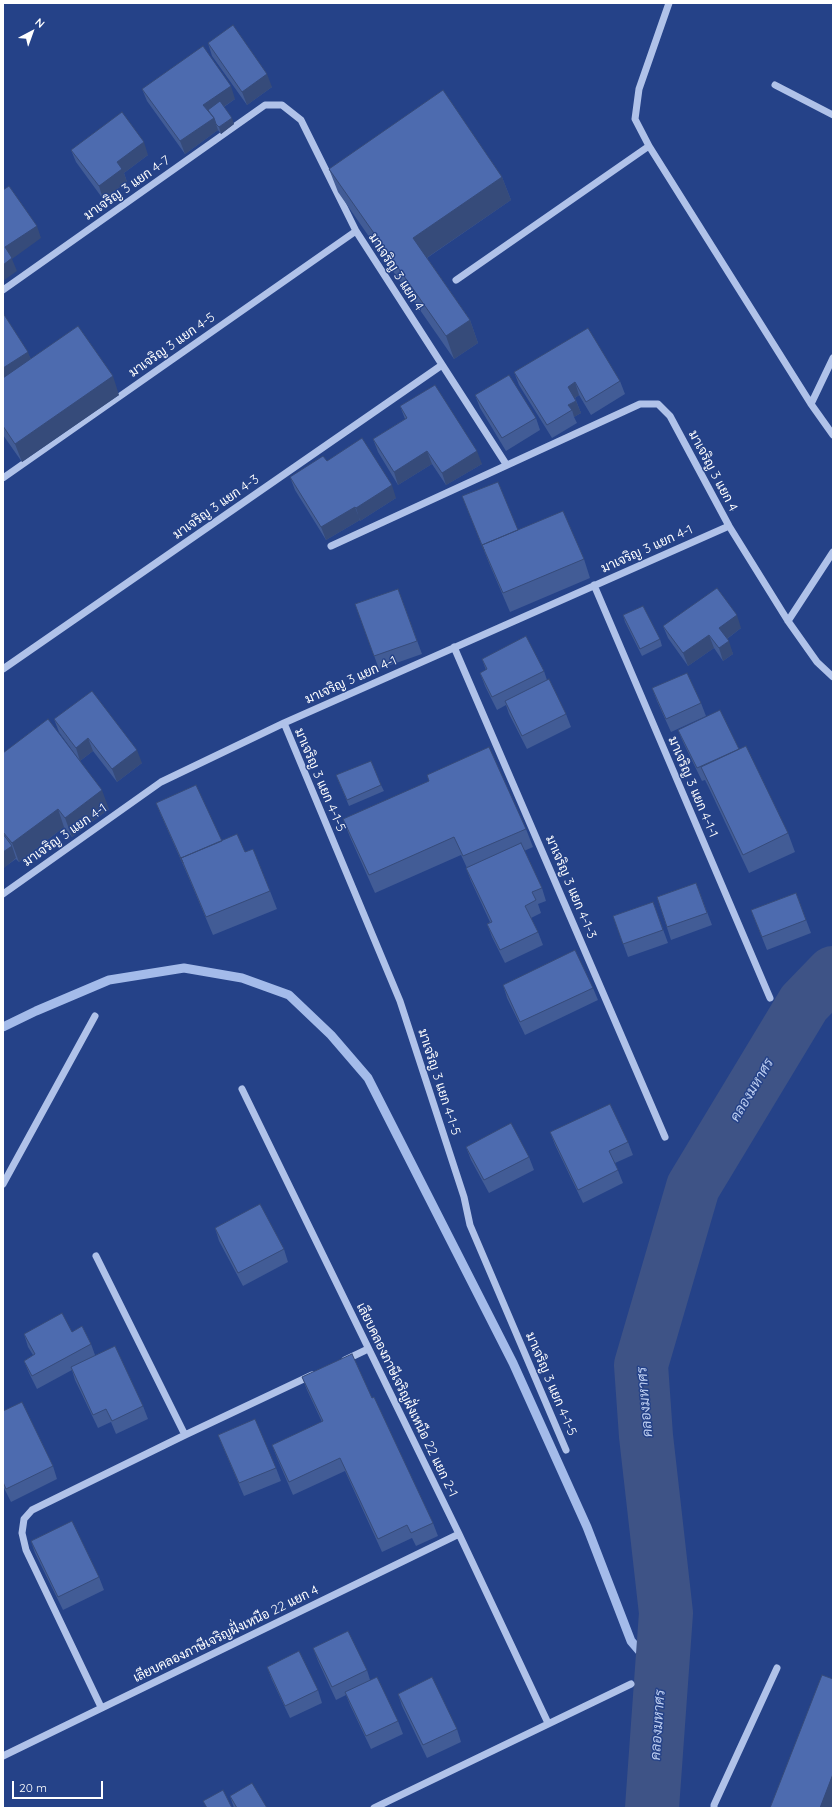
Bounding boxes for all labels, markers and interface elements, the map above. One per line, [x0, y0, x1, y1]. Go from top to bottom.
north arrow [12, 12, 52, 52]
text: N [32, 15, 48, 31]
street label: มาเจริญ 3 แยก 4-7 [81, 153, 173, 223]
street label: มาเจริญ 3 แยก 4 [365, 230, 427, 314]
street label: มาเจริญ 3 แยก 4-5 [126, 309, 218, 381]
street label: มาเจริญ 3 แยก 4 [685, 428, 741, 514]
street label: มาเจริญ 3 แยก 4-3 [170, 472, 262, 542]
street label: มาเจริญ 3 แยก 4-1 [599, 522, 695, 576]
street label: มาเจริญ 3 แยก 4-1 [303, 653, 399, 707]
street label: มาเจริญ 3 แยก 4-1-5 [291, 726, 349, 834]
street label: มาเจริญ 3 แยก 4-1-1 [665, 734, 721, 840]
street label: มาเจริญ 3 แยก 4-1 [20, 800, 110, 870]
street label: มาเจริญ 3 แยก 4-1-3 [542, 833, 600, 941]
street label: มาเจริญ 3 แยก 4-1-5 [414, 1027, 464, 1137]
water label: คลองมหาศร [727, 1055, 777, 1125]
street label: เลียบคลองภาษีเจริญฝั่งเหนือ 22 แยก 2-1 [353, 1300, 461, 1500]
street label: มาเจริญ 3 แยก 4-1-5 [522, 1330, 580, 1438]
water label: คลองมหาศร [634, 1366, 656, 1438]
street label: เลียบคลองภาษีเจริญฝั่งเหนือ 22 แยก 4 [131, 1582, 321, 1686]
water label: คลองมหาศร [647, 1689, 669, 1761]
scale bar [14, 1773, 105, 1799]
text: 20 m [19, 1780, 47, 1795]

